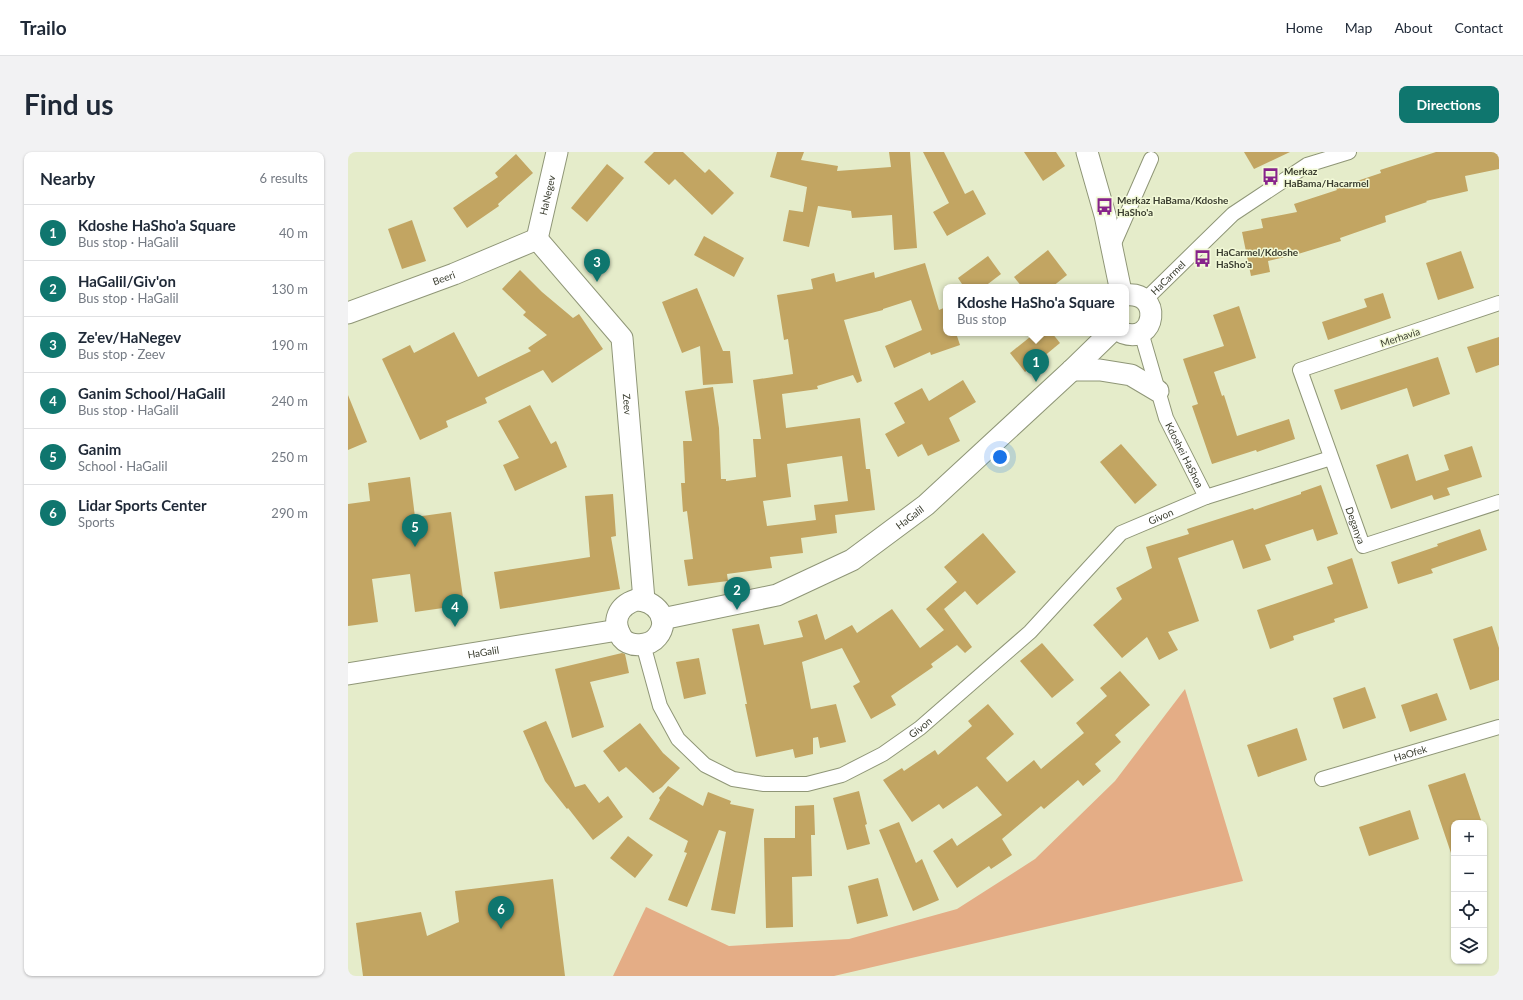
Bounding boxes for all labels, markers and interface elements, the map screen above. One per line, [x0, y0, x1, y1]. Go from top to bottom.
text: Trailo [20, 16, 67, 39]
text: Home [1285, 19, 1323, 36]
text: Map [1345, 19, 1372, 36]
text: About [1394, 19, 1432, 36]
text: Contact [1454, 19, 1503, 36]
button: Directions [1399, 86, 1499, 123]
text: Find us [24, 87, 114, 121]
place label: Merkaz HaBama/Hacarmel [1284, 165, 1369, 189]
bus stop icon: Merkaz HaBama/Hacarmel [1261, 167, 1281, 187]
text: Nearby [40, 168, 95, 189]
text: 6 results [260, 170, 308, 186]
street label: HaNegev [537, 173, 558, 216]
place label: Merkaz HaBama/Kdoshe HaSho'a [1117, 194, 1229, 218]
bus stop icon: Merkaz HaBama/Kdoshe HaSho'a [1094, 196, 1114, 216]
text: Kdoshe HaSho'a Square [78, 216, 236, 234]
text: 1 [49, 225, 57, 241]
text: 40 m [279, 225, 308, 241]
text: Bus stop · HaGalil [78, 234, 179, 250]
place label: HaCarmel/Kdoshe HaSho'a [1216, 246, 1299, 270]
bus stop icon: HaCarmel/Kdoshe HaSho'a [1193, 248, 1213, 268]
pin: 3 [584, 249, 610, 282]
street label: HaCarmel [1148, 258, 1188, 297]
street label: Beeri [431, 268, 457, 287]
text: HaGalil/Giv'on [78, 272, 176, 290]
text: 2 [49, 281, 57, 297]
text: 130 m [271, 281, 308, 297]
popup [943, 284, 1129, 336]
text: Bus stop · HaGalil [78, 290, 179, 306]
text: Kdoshe HaSho'a Square [957, 293, 1115, 311]
text: Bus stop [957, 311, 1006, 327]
street label: Merhavia [1379, 325, 1421, 349]
text: Ze'ev/HaNegev [78, 328, 181, 346]
text: 3 [49, 337, 57, 353]
text: 190 m [271, 337, 308, 353]
text: Bus stop · Zeev [78, 346, 165, 362]
pin: 1 [1023, 349, 1049, 382]
text: Ganim School/HaGalil [78, 384, 225, 402]
text: 4 [49, 393, 57, 409]
text: 240 m [271, 393, 308, 409]
street label: Zeev [621, 393, 635, 416]
text: Bus stop · HaGalil [78, 402, 179, 418]
street label: Kdoshei HaShoa [1163, 420, 1206, 490]
text: Ganim [78, 440, 121, 458]
your location [990, 447, 1010, 467]
text: 5 [49, 449, 57, 465]
text: 250 m [271, 449, 308, 465]
text: School · HaGalil [78, 458, 168, 474]
text: Lidar Sports Center [78, 496, 207, 514]
street label: HaGalil [893, 503, 926, 531]
text: 6 [49, 505, 57, 521]
text: 290 m [271, 505, 308, 521]
street label: Deganya [1343, 505, 1368, 546]
street label: Givon [1146, 506, 1175, 527]
text: Sports [78, 514, 115, 530]
pin: 5 [402, 514, 428, 547]
pin: 2 [724, 577, 750, 610]
pin: 4 [442, 594, 468, 627]
street label: HaGalil [467, 643, 500, 660]
street label: Givon [906, 715, 934, 740]
street label: HaOfek [1392, 742, 1429, 764]
map controls [1451, 820, 1487, 964]
button: + [1451, 820, 1487, 856]
button: − [1451, 856, 1487, 892]
button: locate [1451, 892, 1487, 928]
pin: 6 [488, 896, 514, 929]
button: layers [1451, 928, 1487, 964]

